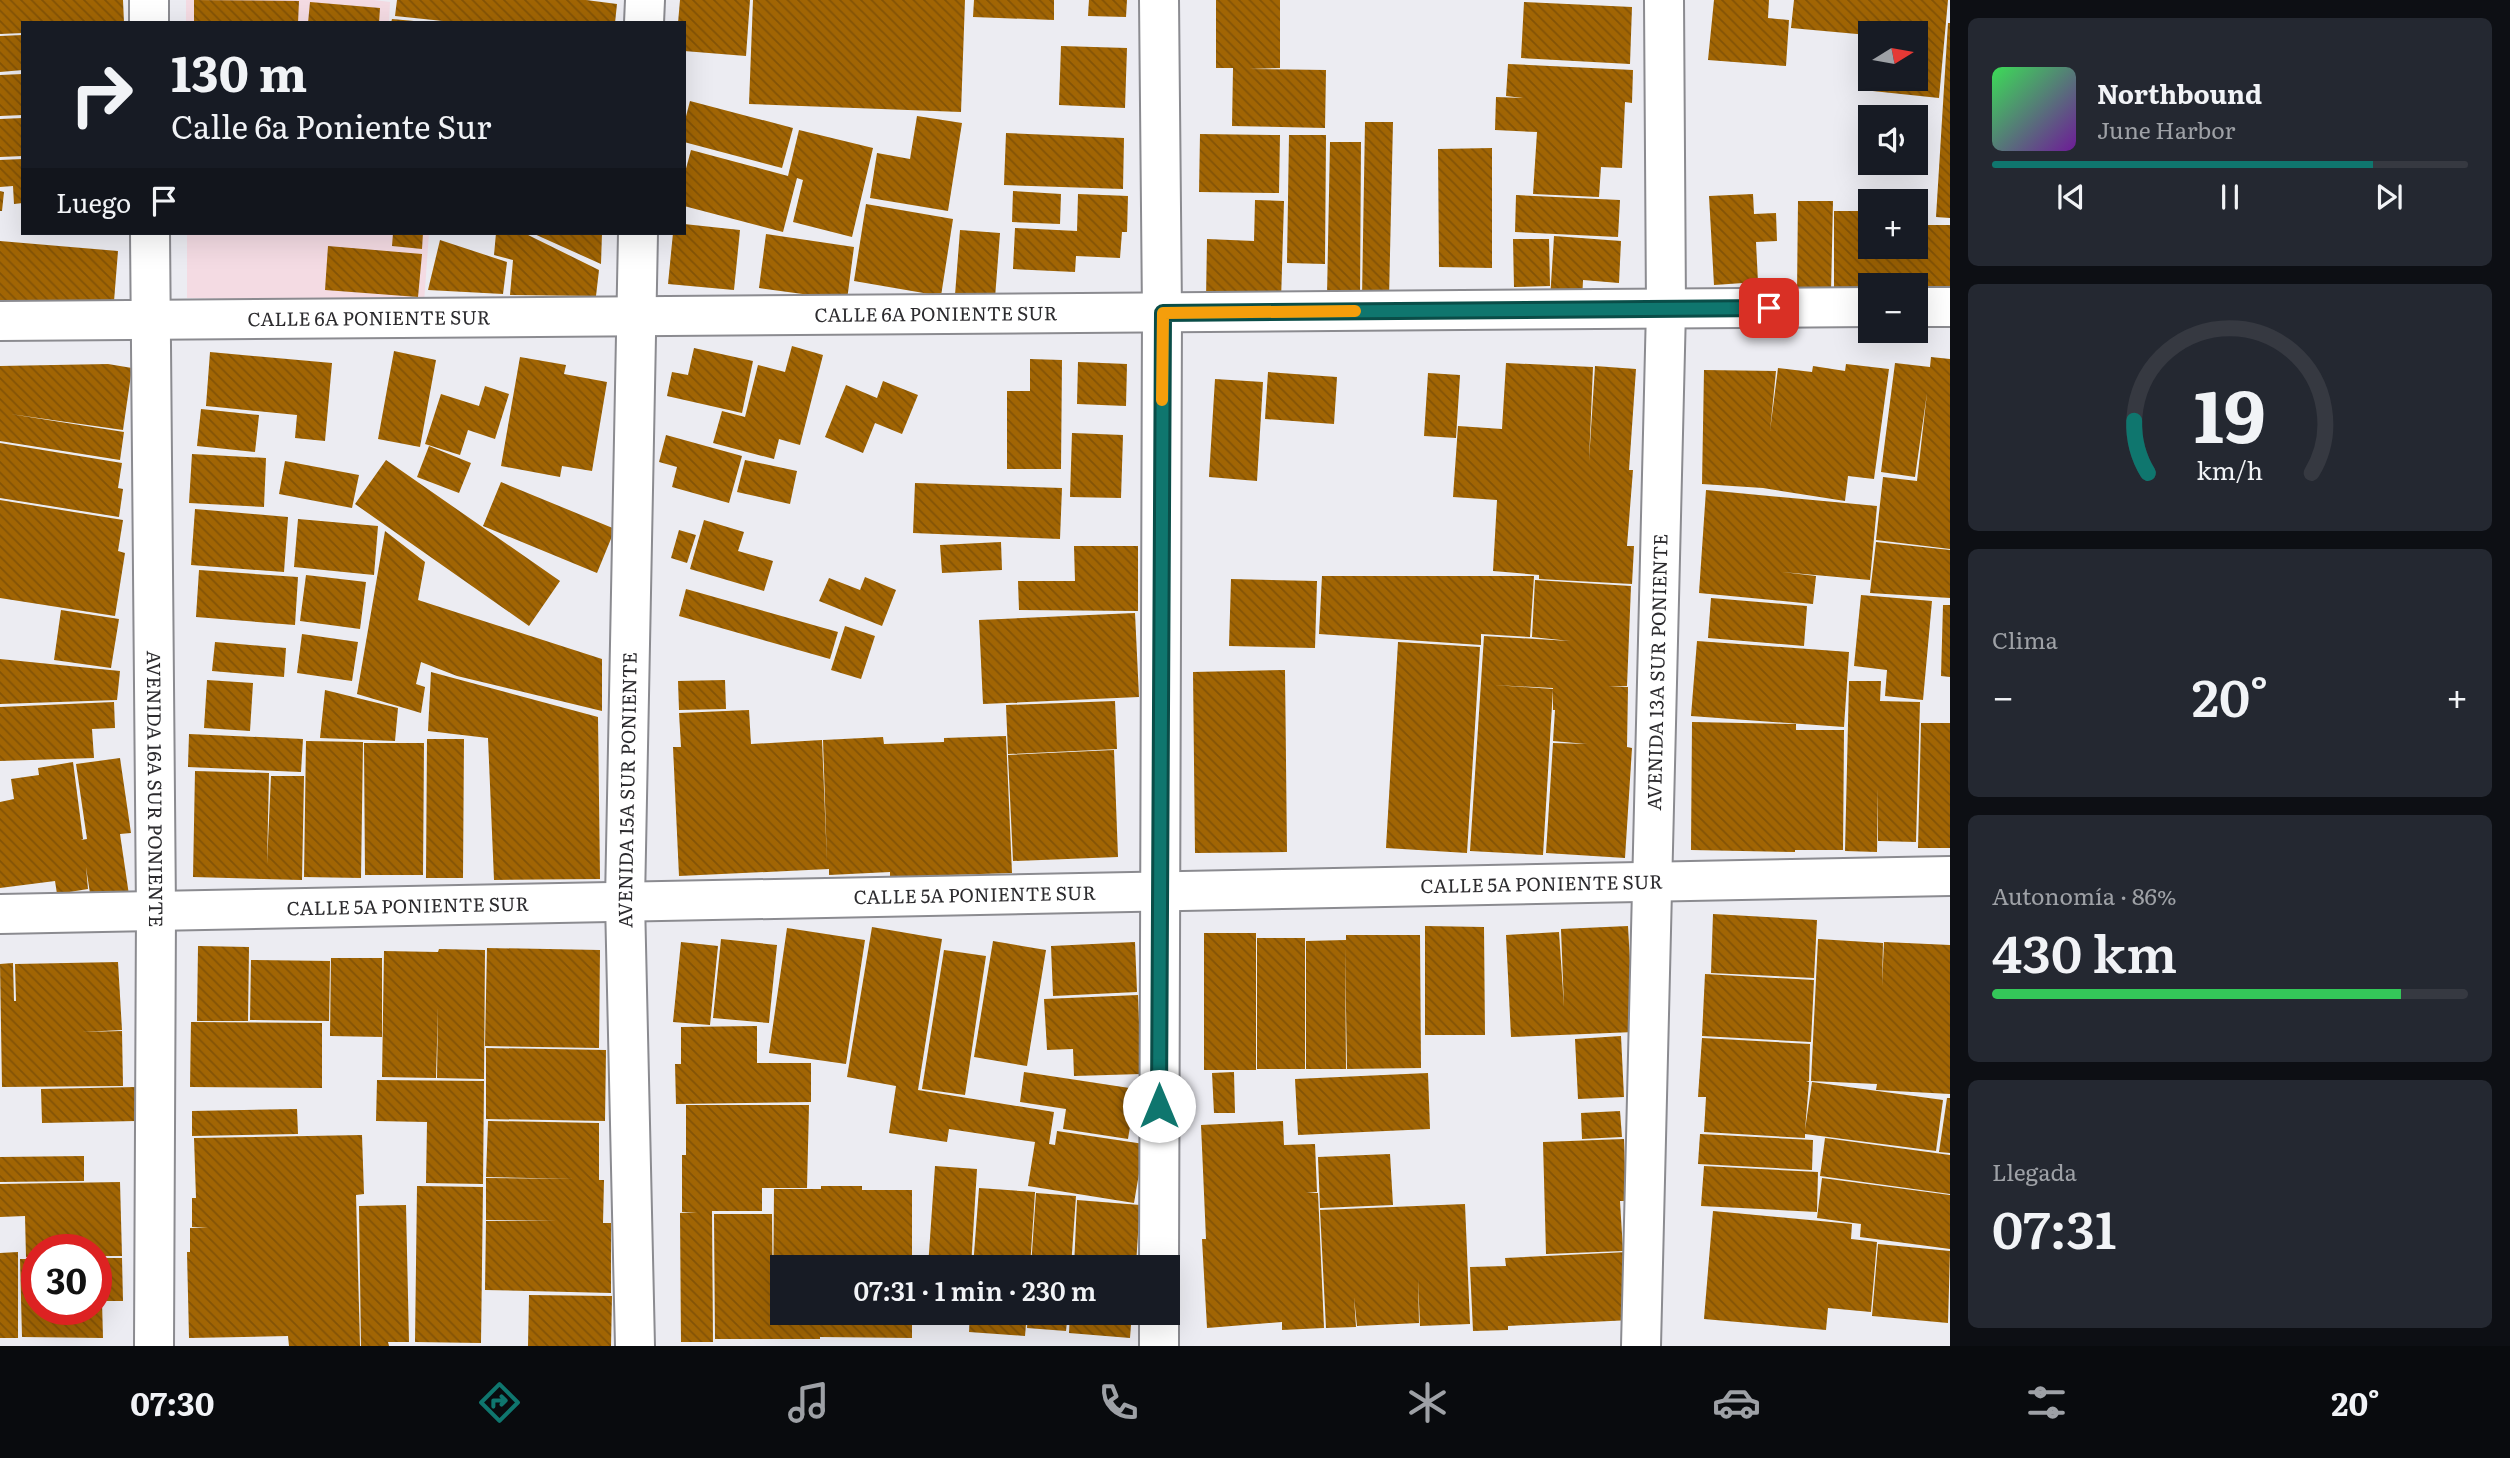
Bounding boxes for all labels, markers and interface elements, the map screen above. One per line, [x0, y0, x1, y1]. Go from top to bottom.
north arrow [1858, 21, 1928, 91]
map controls [1858, 21, 1928, 343]
text: 130 m [171, 34, 307, 107]
icon: right [56, 49, 147, 140]
text: Northbound [2097, 73, 2262, 112]
text: Calle 6a Poniente Sur [171, 101, 491, 149]
button: sound [1858, 105, 1928, 175]
text: June Harbor [2097, 112, 2235, 146]
icon: previous [2052, 178, 2090, 216]
icon: pause [2211, 178, 2249, 216]
icon: next [2370, 178, 2408, 216]
text: Luego [56, 182, 131, 221]
icon: arrive [145, 182, 183, 220]
button: + [1858, 189, 1928, 259]
button: − [1858, 273, 1928, 343]
pin [1739, 278, 1799, 338]
icon: arrive [1750, 289, 1788, 327]
street label: CALLE 6A PONIENTE SUR [814, 298, 1058, 328]
street label: CALLE 6A PONIENTE SUR [247, 302, 491, 332]
text: 19 [2194, 358, 2266, 466]
text: km/h [2197, 451, 2263, 488]
street label: AVENIDA 13A SUR PONIENTE [1639, 533, 1674, 811]
text: Clima [1992, 622, 2058, 656]
street label: AVENIDA 16A SUR PONIENTE [141, 650, 171, 927]
street label: AVENIDA 15A SUR PONIENTE [610, 652, 643, 929]
text: 20° [2192, 656, 2268, 733]
text: − [1992, 666, 2014, 723]
text: + [2446, 666, 2468, 723]
street label: CALLE 5A PONIENTE SUR [1420, 867, 1663, 899]
street label: CALLE 5A PONIENTE SUR [853, 878, 1097, 910]
text: Autonomía · 86% [1992, 878, 2176, 912]
street label: CALLE 5A PONIENTE SUR [286, 889, 530, 921]
text: 430 km [1992, 912, 2177, 989]
position arrow [1122, 1069, 1196, 1143]
text: Llegada [1992, 1154, 2077, 1188]
text: 07:31 [1992, 1188, 2116, 1265]
speed limit sign: 30 [21, 1234, 112, 1325]
text: 07:31 · 1 min · 230 m [854, 1270, 1097, 1309]
text: 07:30 [130, 1378, 214, 1426]
icon: directions [475, 1378, 524, 1427]
icon: music [784, 1378, 833, 1427]
icon: phone [1094, 1378, 1143, 1427]
icon: climate [1403, 1378, 1452, 1427]
icon: car [1712, 1378, 1761, 1427]
icon: filters [2022, 1378, 2071, 1427]
text: 20° [2331, 1378, 2380, 1426]

